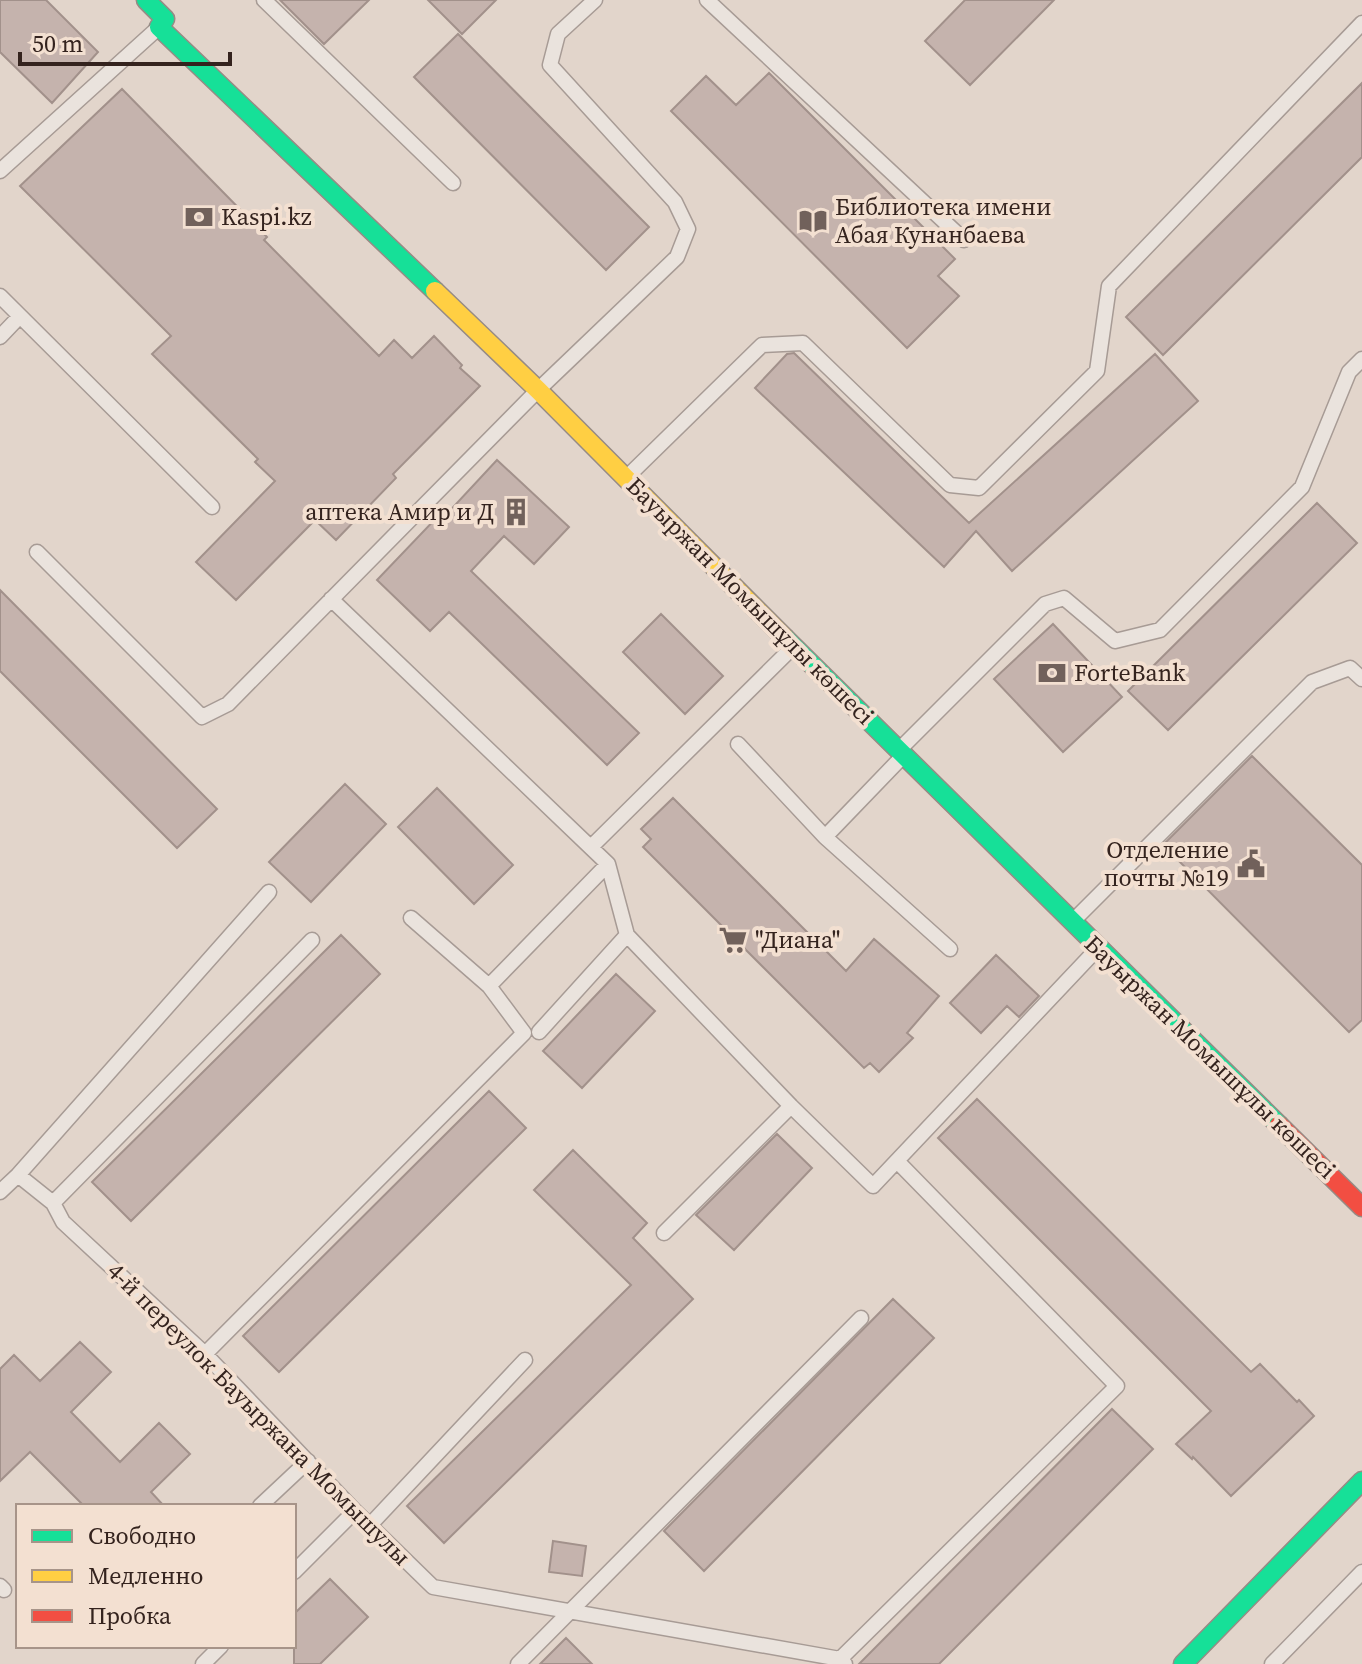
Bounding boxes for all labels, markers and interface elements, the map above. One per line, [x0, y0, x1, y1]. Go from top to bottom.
scale bar [20, 16, 230, 66]
text: 50 m [32, 27, 83, 60]
place label: Библиотека имени Абая Кунанбаева [835, 190, 1052, 251]
place label: Kaspi.kz [221, 200, 312, 233]
bank icon: Kaspi.kz [184, 202, 214, 232]
library icon: Библиотека имени Абая Кунанбаева [798, 206, 828, 236]
street label: Бауыржан Момышұлы көшесі [619, 470, 881, 732]
place label: аптека Амир и Д [305, 495, 494, 528]
building icon: аптека Амир и Д [501, 497, 531, 527]
place label: ForteBank [1074, 656, 1186, 689]
bank icon: ForteBank [1037, 658, 1067, 688]
place label: Отделение почты №19 [1104, 833, 1229, 894]
public building icon: Отделение почты №19 [1236, 849, 1266, 879]
place label: "Диана" [755, 923, 840, 956]
supermarket icon: "Диана" [718, 925, 748, 955]
street label: Бауыржан Момышұлы көшесі [1077, 927, 1343, 1186]
street label: 4-й переулок Бауыржана Момышулы [100, 1255, 418, 1573]
legend [16, 1504, 296, 1648]
text: Свободно [88, 1519, 196, 1552]
text: Медленно [88, 1559, 203, 1592]
text: Пробка [88, 1599, 172, 1632]

